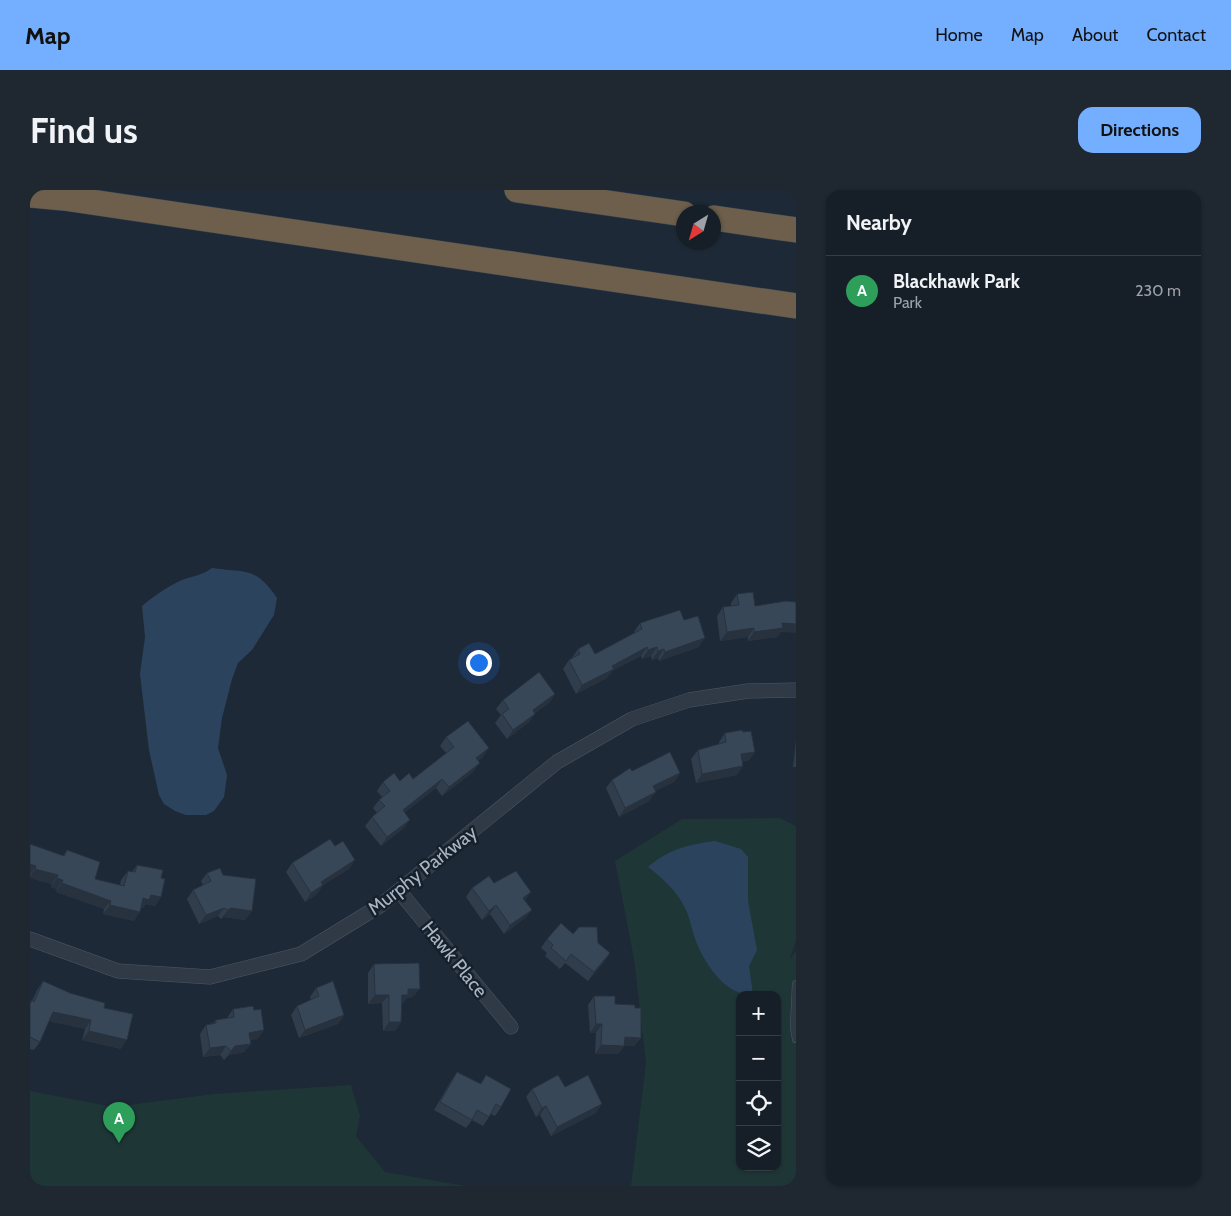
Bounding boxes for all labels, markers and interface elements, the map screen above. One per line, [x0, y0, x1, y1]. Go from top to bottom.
text: Map [25, 21, 71, 50]
text: Home [935, 24, 983, 46]
text: Map [1011, 24, 1044, 46]
text: About [1072, 24, 1118, 46]
text: Contact [1146, 24, 1206, 46]
button: Directions [1078, 107, 1201, 153]
text: Find us [30, 109, 138, 152]
north arrow [676, 205, 721, 250]
text: Nearby [846, 210, 912, 235]
text: Blackhawk Park [893, 270, 1020, 293]
text: A [857, 281, 867, 300]
text: 230 m [1135, 281, 1181, 300]
text: Park [893, 293, 922, 312]
your location [466, 650, 492, 676]
street label: Murphy Parkway [363, 820, 482, 920]
street label: Hawk Place [417, 917, 492, 1002]
map controls [736, 991, 781, 1171]
button: + [736, 991, 781, 1036]
button: − [736, 1036, 781, 1081]
button: locate [736, 1081, 781, 1126]
pin: A [103, 1102, 135, 1143]
button: layers [736, 1126, 781, 1171]

